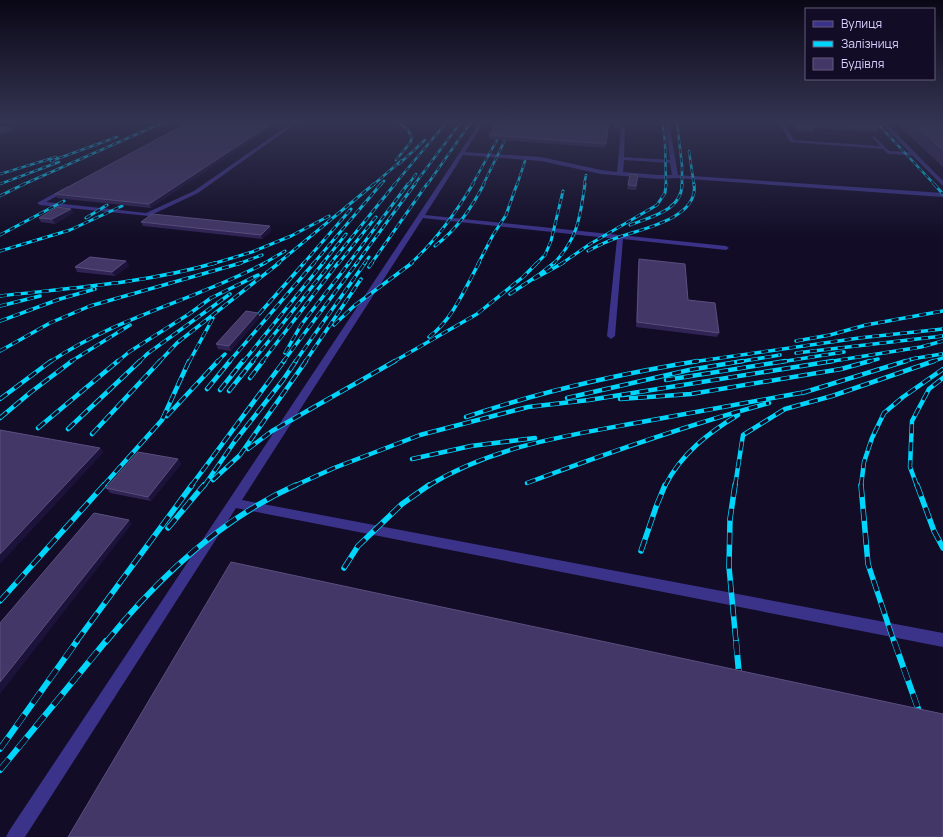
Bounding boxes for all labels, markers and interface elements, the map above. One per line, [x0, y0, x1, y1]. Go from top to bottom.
legend [805, 8, 935, 80]
text: Вулиця [841, 15, 882, 32]
text: Залізниця [841, 35, 899, 52]
text: Будівля [841, 55, 884, 72]

